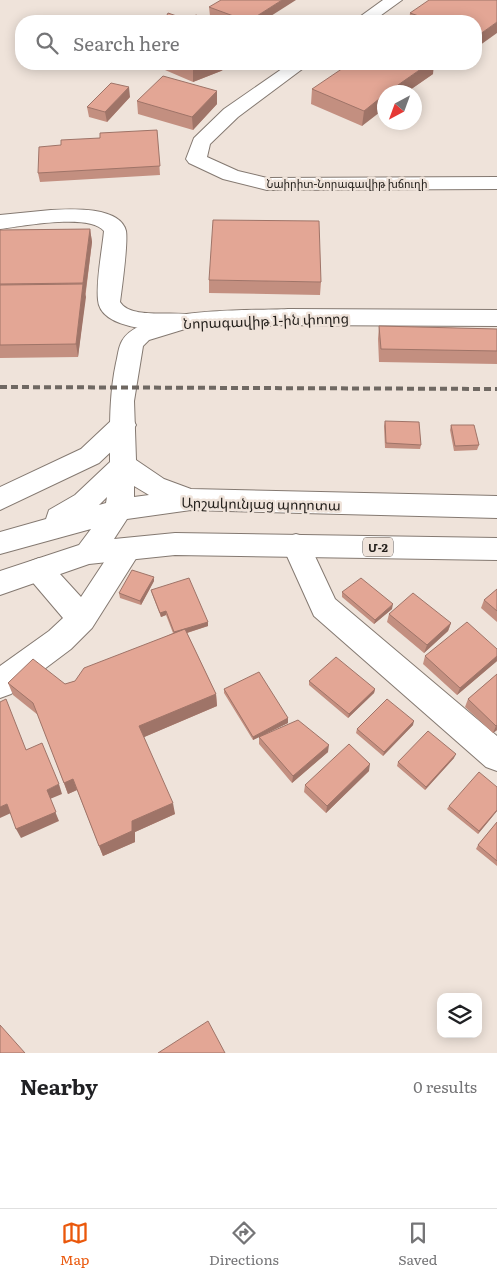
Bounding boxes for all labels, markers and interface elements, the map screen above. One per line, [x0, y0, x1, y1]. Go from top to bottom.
search box [15, 15, 482, 70]
icon: search [33, 29, 61, 57]
text: Search here [73, 29, 180, 57]
north arrow [377, 85, 422, 130]
street label: Նաիրիտ-Նորագավիթ խճուղի [267, 175, 427, 191]
street label: Նորագավիթ 1-ին փողոց [183, 307, 349, 333]
street label: Արշակունյաց պողոտա [181, 492, 341, 514]
road number: Մ-2 [363, 538, 393, 556]
map controls [437, 993, 482, 1038]
button: layers [437, 993, 482, 1038]
text: Nearby [20, 1070, 98, 1101]
text: 0 results [413, 1074, 477, 1098]
tab: Map [60, 1219, 90, 1269]
tab: Directions [209, 1219, 279, 1269]
tab: Saved [398, 1219, 437, 1269]

